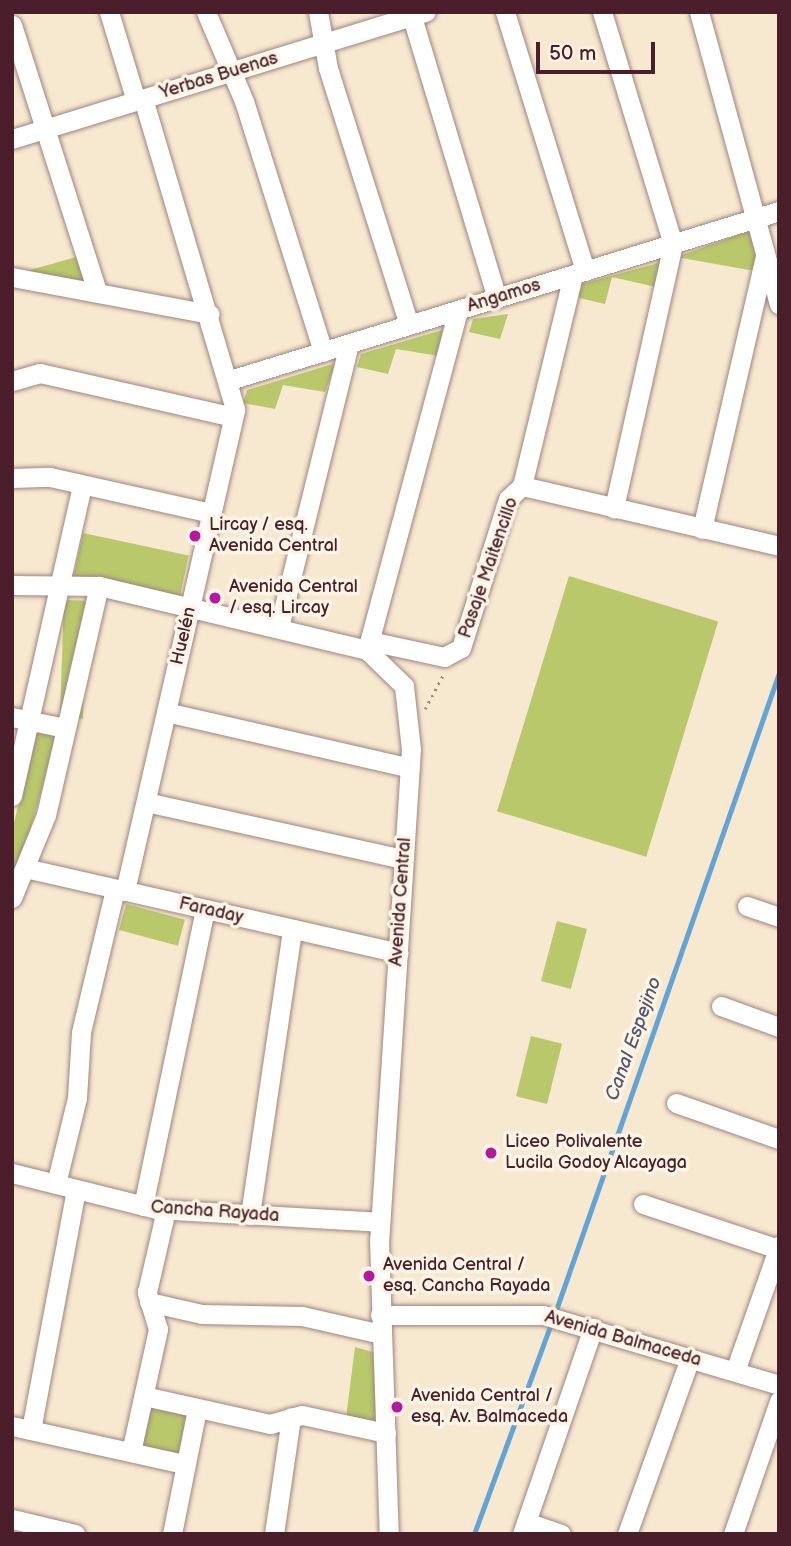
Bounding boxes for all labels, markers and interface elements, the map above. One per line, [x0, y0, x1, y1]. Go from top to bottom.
scale bar [539, 28, 658, 72]
text: 50 m [549, 41, 596, 66]
street label: Yerbas Buenas [157, 48, 281, 104]
street label: Angamos [465, 275, 543, 317]
street label: Pasaje Maitencillo [455, 495, 523, 641]
place label: Lircay / esq. Avenida Central [209, 515, 338, 558]
marker: Lircay / esq. Avenida Central [187, 528, 203, 544]
place label: Avenida Central / esq. Lircay [229, 577, 358, 620]
marker: Avenida Central / esq. Lircay [207, 590, 223, 606]
street label: Huelén [167, 605, 201, 667]
street label: Avenida Central [386, 837, 416, 967]
street label: Faraday [177, 893, 245, 929]
water label: Canal Espejino [601, 974, 667, 1104]
place label: Liceo Polivalente Lucila Godoy Alcayaga [505, 1132, 688, 1174]
marker: Liceo Polivalente Lucila Godoy Alcayaga [483, 1145, 499, 1161]
street label: Cancha Rayada [150, 1197, 280, 1227]
place label: Avenida Central / esq. Cancha Rayada [383, 1255, 551, 1298]
marker: Avenida Central / esq. Cancha Rayada [361, 1268, 377, 1284]
street label: Avenida Balmaceda [542, 1306, 704, 1372]
place label: Avenida Central / esq. Av. Balmaceda [411, 1386, 568, 1428]
marker: Avenida Central / esq. Av. Balmaceda [389, 1399, 405, 1415]

